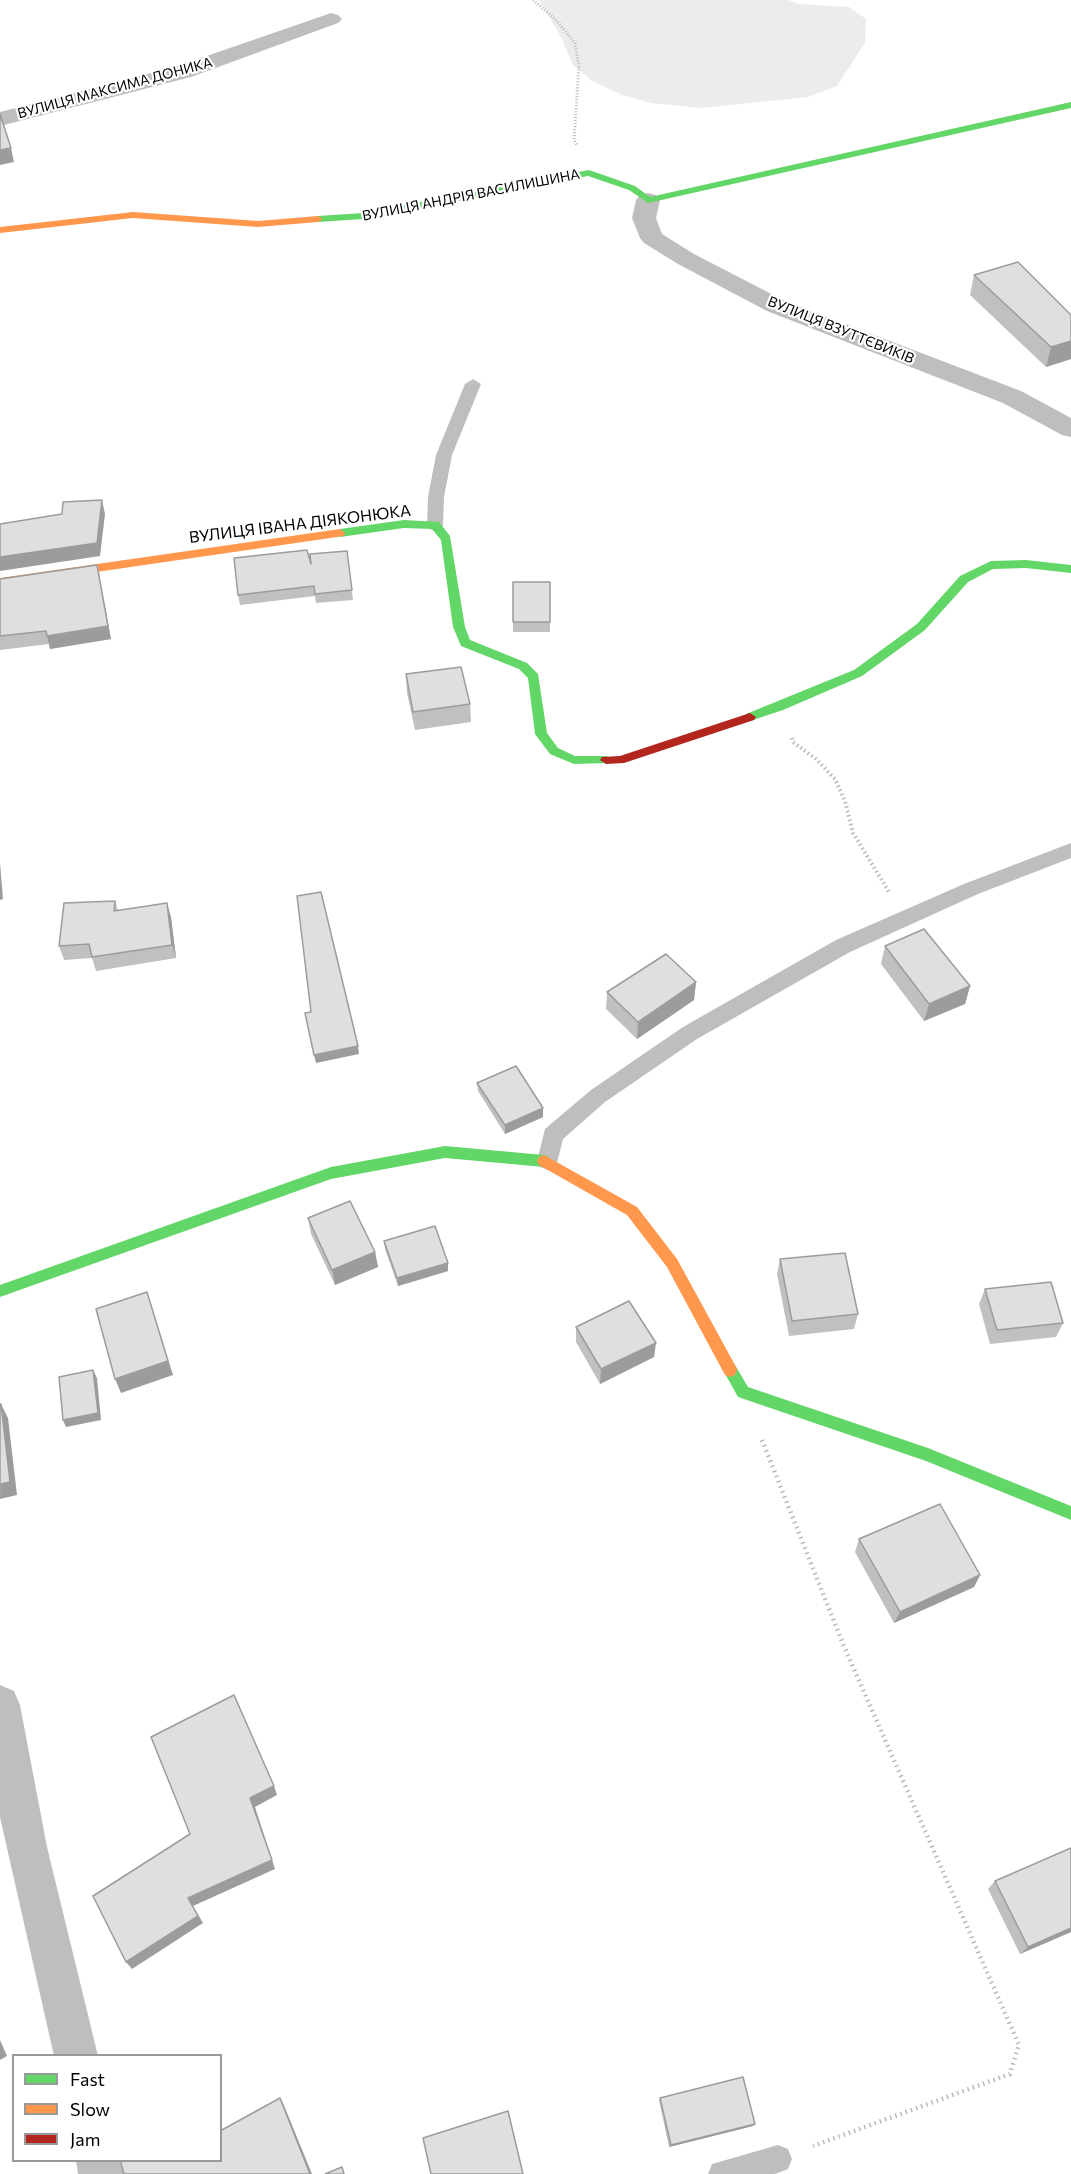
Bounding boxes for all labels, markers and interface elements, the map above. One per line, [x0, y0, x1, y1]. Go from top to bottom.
street label: ВУЛИЦЯ МАКСИМА ДОНИКА [16, 54, 214, 122]
street label: ВУЛИЦЯ АНДРІЯ ВАСИЛИШИНА [361, 166, 581, 224]
street label: ВУЛИЦЯ ВЗУТТЄВИКІВ [765, 293, 917, 367]
street label: ВУЛИЦЯ ІВАНА ДІЯКОНЮКА [188, 501, 412, 547]
legend [12, 2054, 222, 2162]
text: Fast [70, 2068, 105, 2090]
text: Slow [70, 2098, 110, 2120]
text: Jam [70, 2128, 100, 2150]

